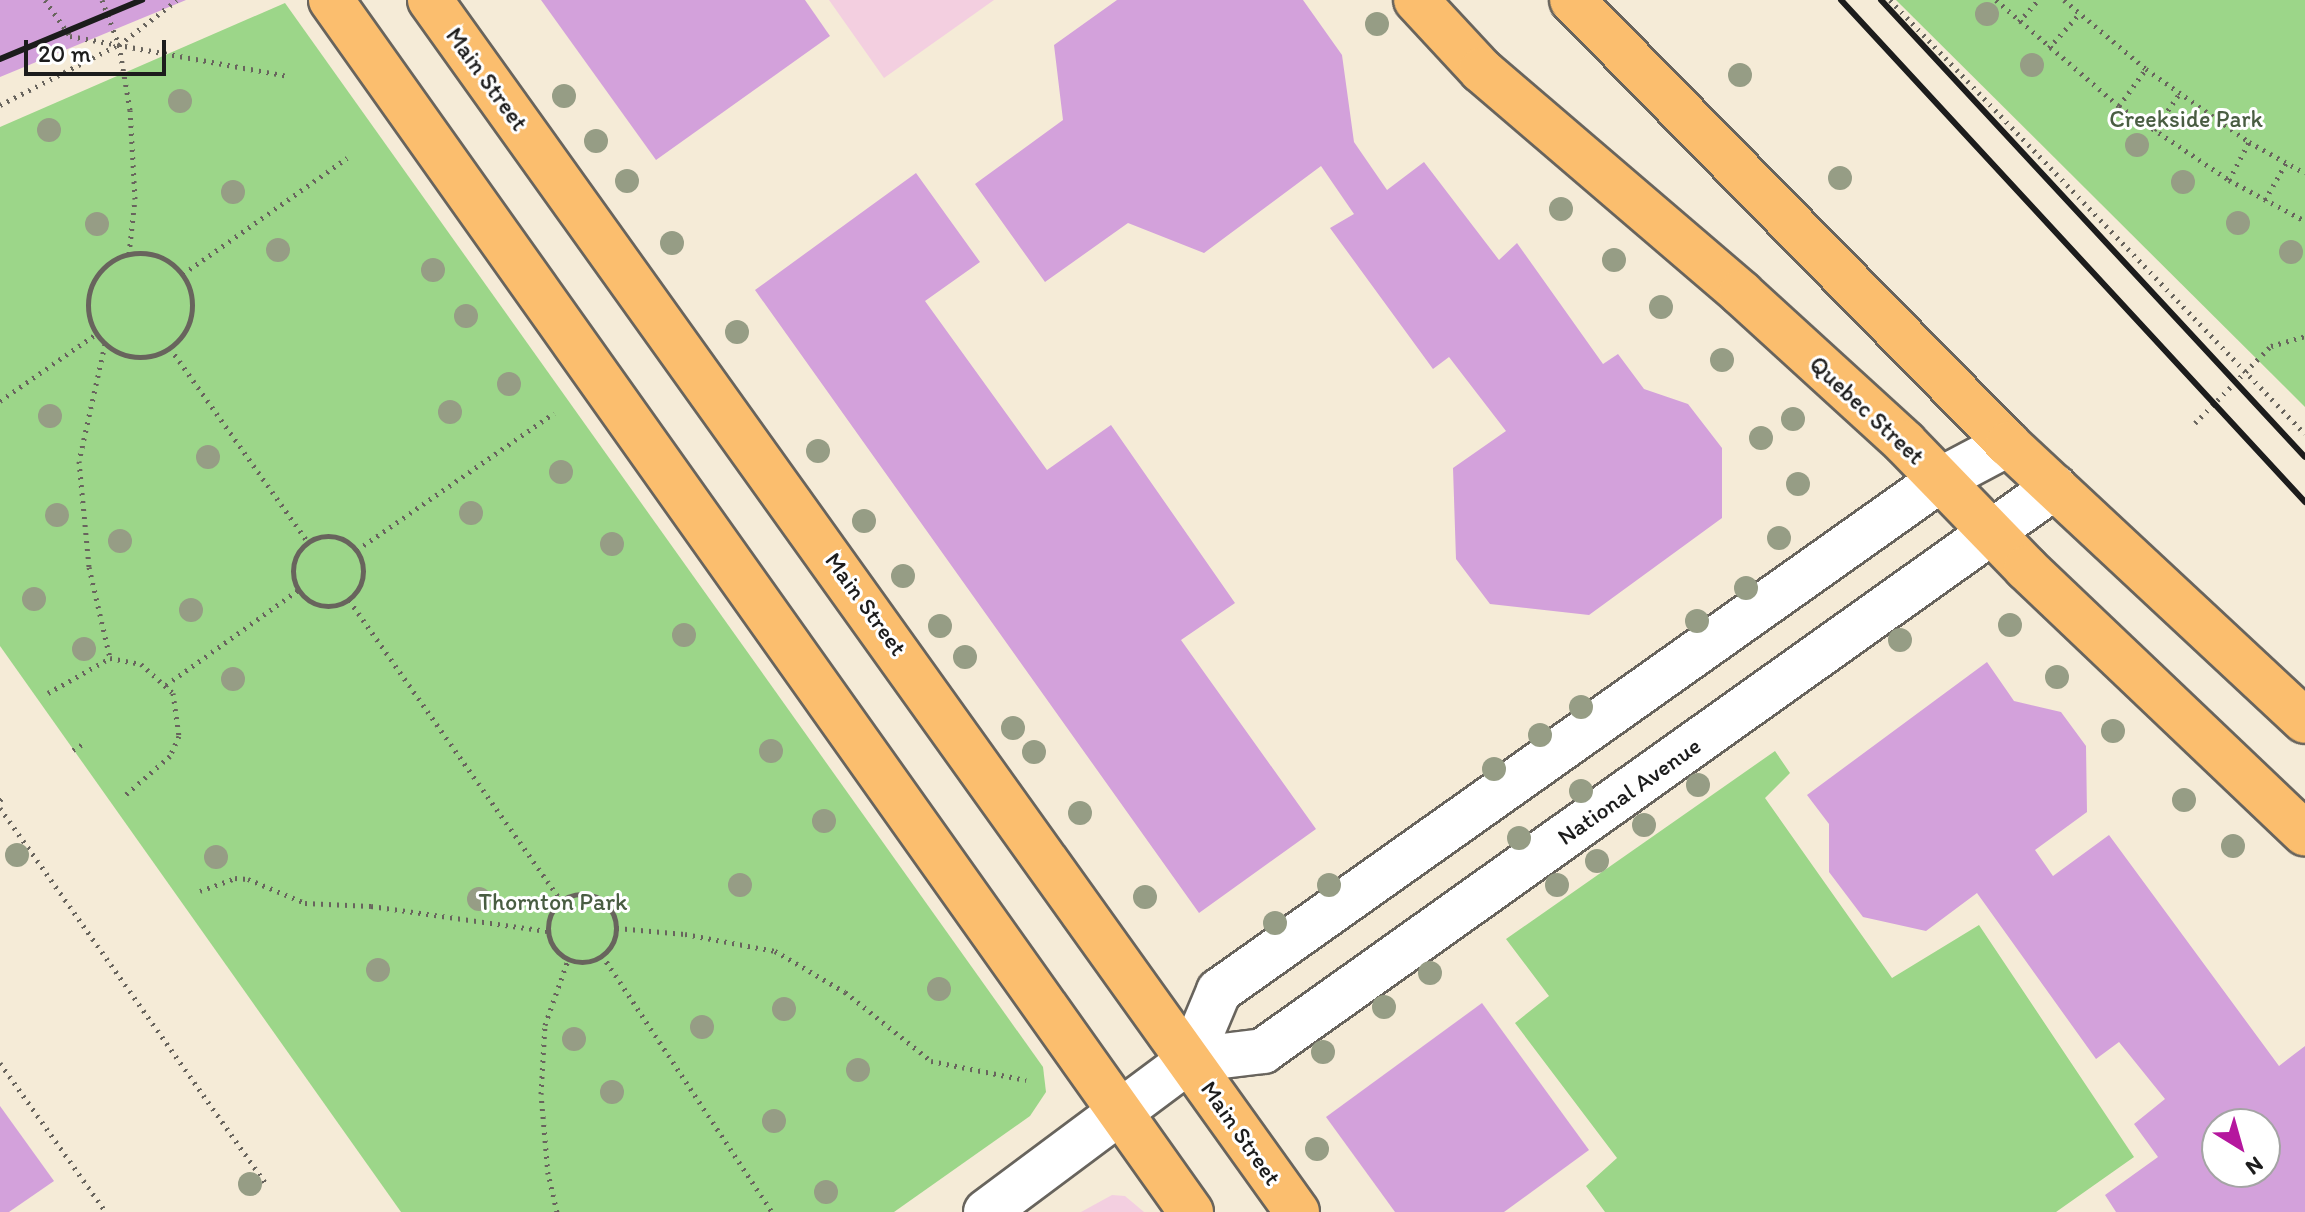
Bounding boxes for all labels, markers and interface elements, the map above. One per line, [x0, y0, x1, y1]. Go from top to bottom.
street label: Main Street [440, 22, 534, 136]
scale bar [28, 24, 170, 74]
text: 20 m [38, 39, 91, 68]
park label: Creekside Park [2109, 105, 2263, 133]
street label: Quebec Street [1804, 350, 1930, 470]
street label: Main Street [819, 547, 913, 661]
street label: National Avenue [1552, 731, 1706, 851]
park label: Thornton Park [479, 888, 627, 916]
street label: Main Street [1195, 1076, 1287, 1190]
north arrow [2201, 1108, 2281, 1188]
text: N [2240, 1151, 2269, 1181]

